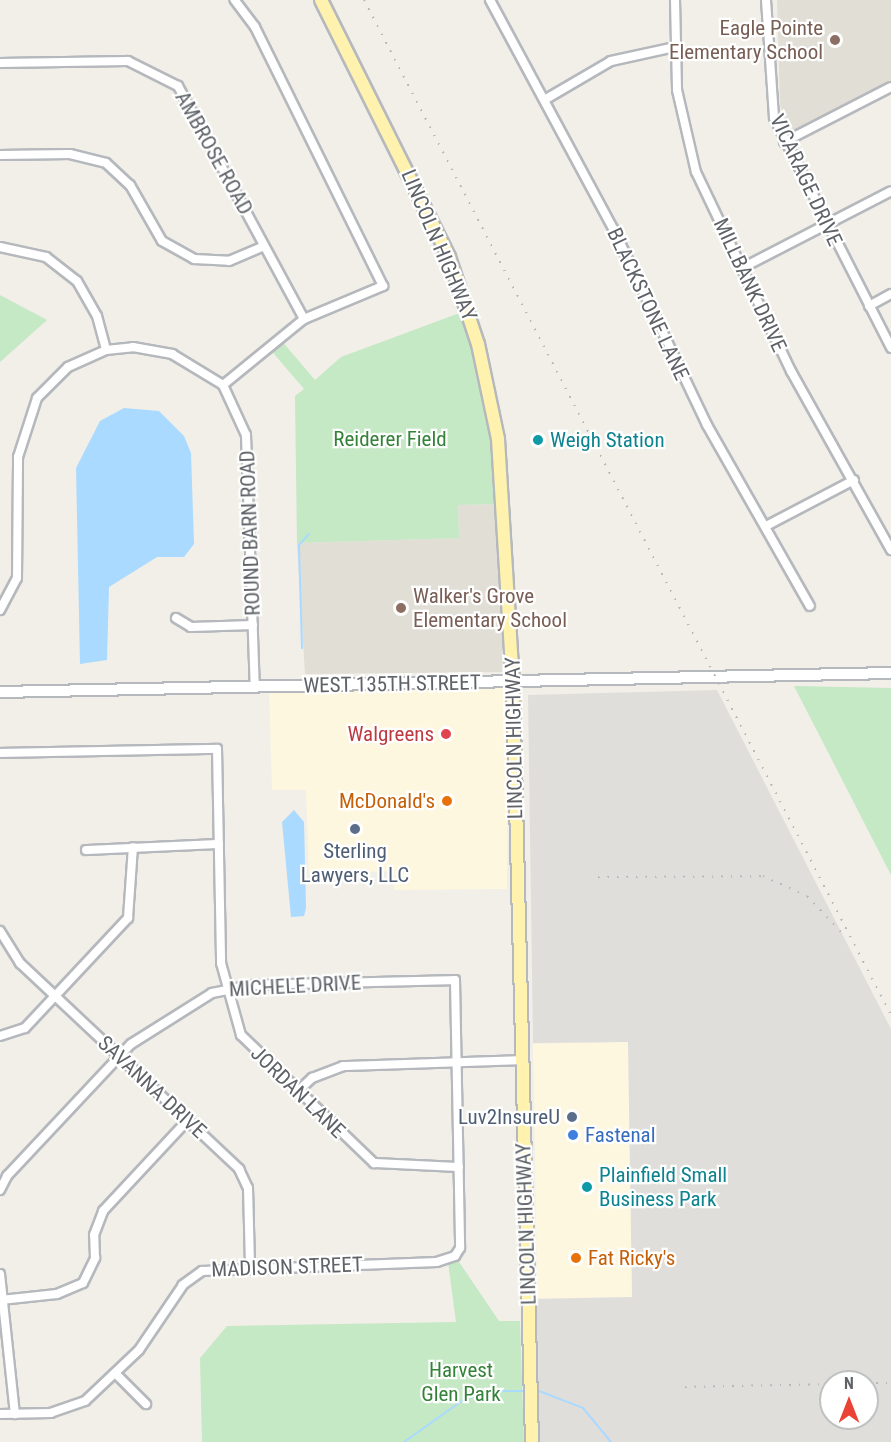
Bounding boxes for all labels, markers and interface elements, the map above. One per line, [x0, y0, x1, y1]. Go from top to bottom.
place label: Eagle Pointe Elementary School [669, 15, 823, 65]
marker: Eagle Pointe Elementary School [828, 33, 842, 47]
street label: AMBROSE ROAD [170, 87, 258, 219]
street label: VICARAGE DRIVE [764, 110, 848, 250]
street label: LINCOLN HIGHWAY [396, 166, 482, 324]
street label: MILLBANK DRIVE [708, 214, 792, 356]
street label: BLACKSTONE LANE [602, 224, 694, 384]
park label: Reiderer Field [333, 426, 447, 452]
place label: Weigh Station [550, 427, 665, 453]
marker: Weigh Station [531, 433, 545, 447]
street label: ROUND BARN ROAD [235, 450, 265, 616]
place label: Walker's Grove Elementary School [413, 583, 567, 633]
marker: Walker's Grove Elementary School [394, 601, 408, 615]
street label: LINCOLN HIGHWAY [500, 657, 528, 819]
street label: WEST 135TH STREET [303, 670, 481, 698]
place label: Walgreens [347, 721, 434, 747]
marker: Walgreens [439, 727, 453, 741]
place label: McDonald's [339, 788, 435, 814]
marker: McDonald's [440, 794, 454, 808]
marker: Sterling Lawyers, LLC [348, 822, 362, 836]
place label: Sterling Lawyers, LLC [301, 838, 409, 888]
street label: MICHELE DRIVE [228, 970, 362, 1002]
street label: SAVANNA DRIVE [93, 1030, 211, 1144]
street label: JORDAN LANE [246, 1041, 350, 1143]
place label: Luv2InsureU [458, 1104, 560, 1130]
marker: Luv2InsureU [565, 1110, 579, 1124]
place label: Fastenal [585, 1122, 655, 1148]
marker: Fastenal [566, 1128, 580, 1142]
street label: LINCOLN HIGHWAY [511, 1143, 541, 1305]
place label: Plainfield Small Business Park [599, 1162, 727, 1212]
marker: Plainfield Small Business Park [580, 1180, 594, 1194]
place label: Fat Ricky's [588, 1245, 675, 1271]
marker: Fat Ricky's [569, 1251, 583, 1265]
street label: MADISON STREET [211, 1252, 363, 1282]
park label: Harvest Glen Park [421, 1357, 501, 1407]
north arrow [819, 1370, 879, 1430]
text: N [844, 1374, 854, 1393]

